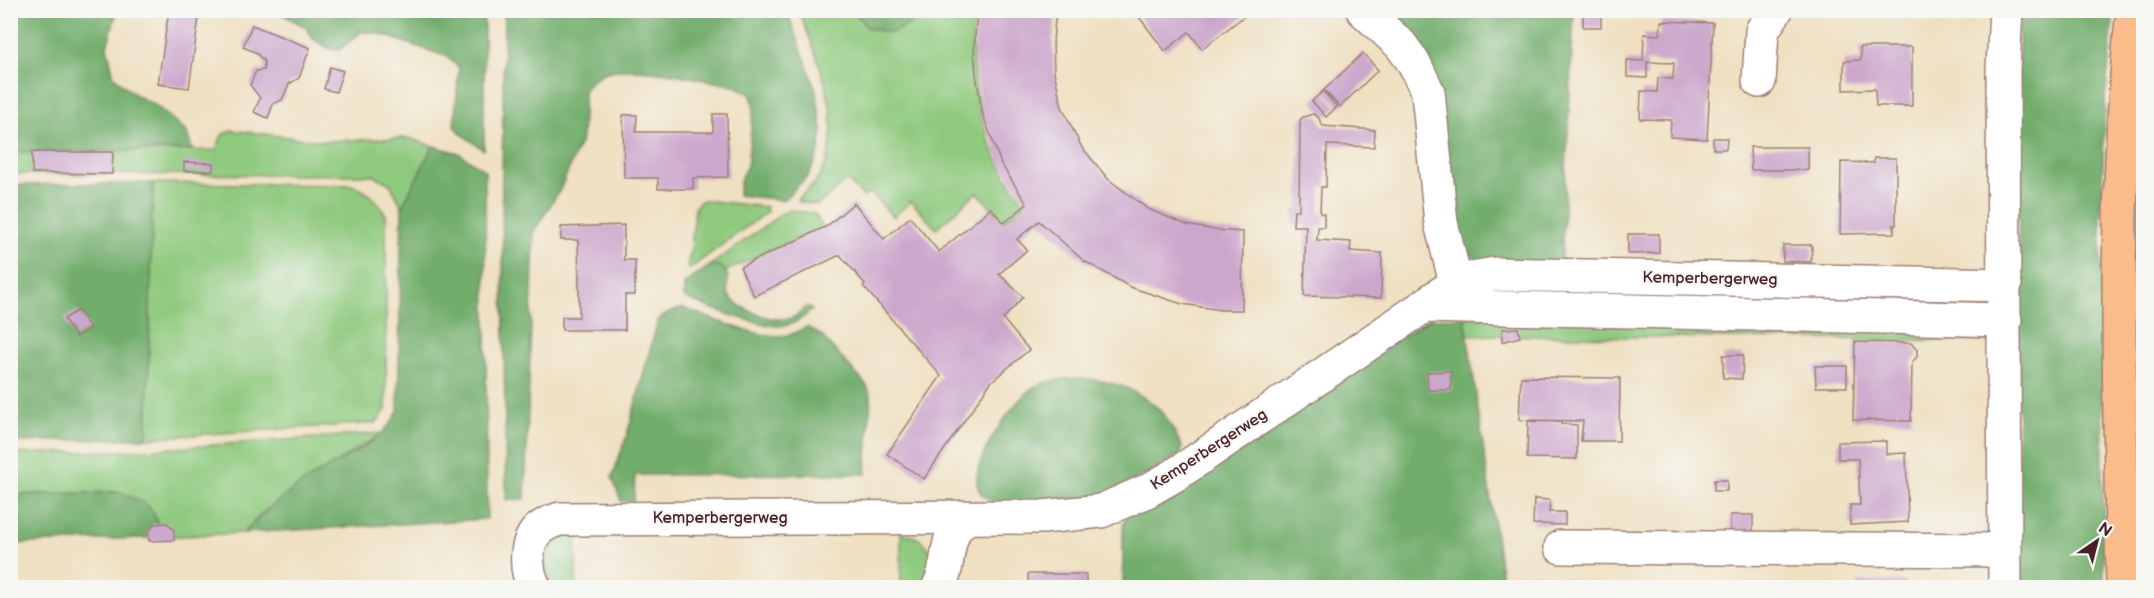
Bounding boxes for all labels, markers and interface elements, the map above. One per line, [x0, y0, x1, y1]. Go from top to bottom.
street label: Kemperbergerweg [1642, 268, 1778, 290]
street label: Kemperbergerweg [1147, 405, 1271, 495]
street label: Kemperbergerweg [652, 509, 788, 528]
north arrow [2067, 511, 2127, 571]
text: N [2094, 519, 2115, 541]

